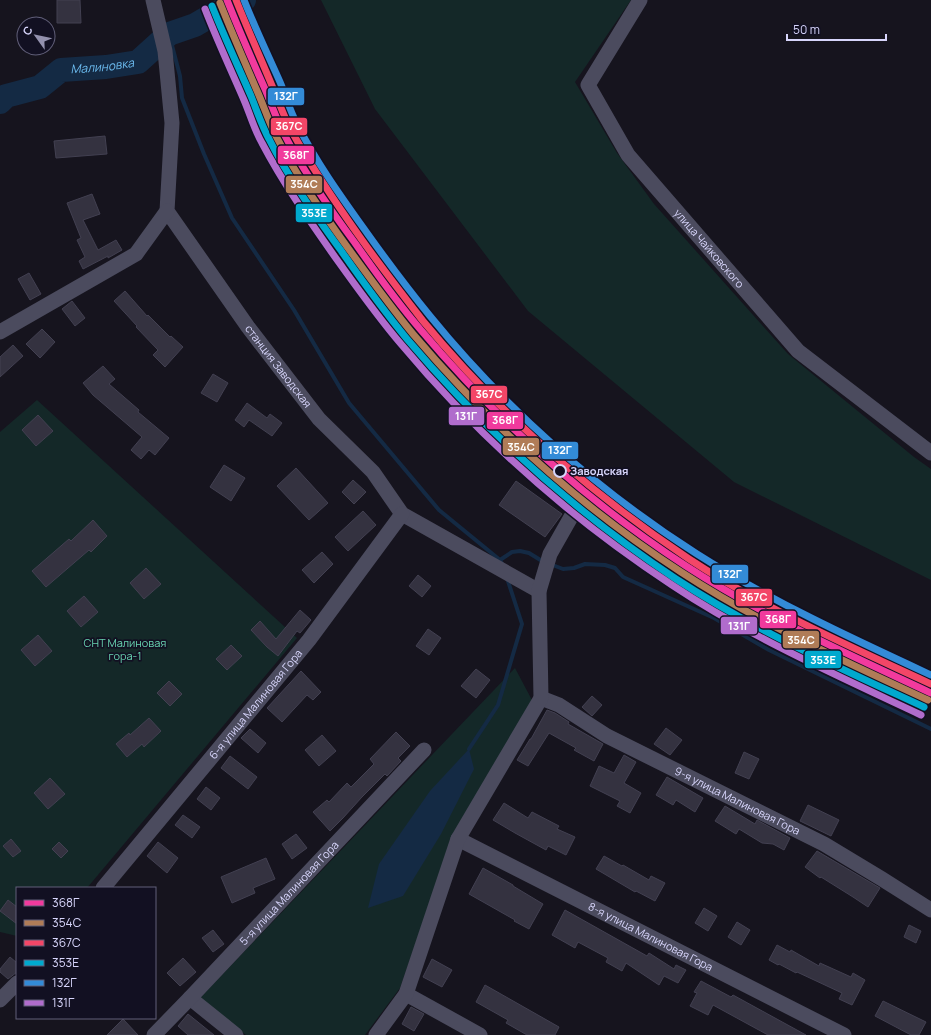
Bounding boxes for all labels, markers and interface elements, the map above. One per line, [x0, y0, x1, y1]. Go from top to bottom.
north arrow [16, 16, 56, 56]
scale bar [787, 16, 886, 42]
text: 50 m [793, 21, 820, 38]
text: С [19, 23, 36, 38]
water label: Малиновка [70, 54, 136, 77]
line badge: 132Г [267, 87, 305, 106]
text: 132Г [274, 88, 298, 103]
line badge: 367С [270, 117, 308, 136]
text: 367С [275, 118, 303, 133]
line badge: 368Г [277, 145, 315, 165]
text: 368Г [283, 147, 309, 162]
line badge: 354С [285, 175, 323, 194]
text: 354С [290, 176, 318, 191]
line badge: 353Е [295, 203, 333, 223]
text: 353Е [301, 205, 327, 220]
street label: улица Чайковского [671, 205, 748, 291]
street label: станция Заводская [242, 322, 315, 410]
line badge: 367С [470, 385, 508, 404]
text: 367С [475, 386, 503, 401]
line badge: 131Г [448, 406, 485, 426]
text: 131Г [455, 408, 477, 423]
line badge: 368Г [486, 411, 524, 430]
text: 368Г [492, 412, 518, 427]
line badge: 354С [502, 437, 540, 456]
text: 354С [507, 439, 535, 454]
line badge: 132Г [541, 441, 579, 460]
text: 132Г [548, 442, 572, 457]
place label: Заводская [570, 463, 628, 478]
marker: Заводская [553, 464, 567, 478]
line badge: 132Г [711, 564, 749, 584]
text: 132Г [718, 566, 742, 581]
line badge: 367С [735, 588, 773, 607]
text: 367С [740, 589, 768, 604]
line badge: 368Г [759, 610, 797, 629]
text: 368Г [765, 611, 791, 626]
line badge: 131Г [720, 616, 758, 635]
text: 131Г [728, 618, 750, 633]
line badge: 354С [782, 630, 820, 649]
text: 354С [787, 632, 815, 647]
park label: СНТ Малиновая гора-1 [84, 635, 166, 663]
street label: 6-я улица Малиновая Гора [205, 646, 305, 762]
line badge: 353Е [804, 650, 842, 669]
text: 353Е [810, 652, 836, 667]
street label: 9-я улица Малиновая Гора [672, 763, 803, 838]
street label: 5-я улица Малиновая Гора [236, 837, 342, 948]
legend [16, 887, 156, 1019]
text: 368Г [52, 894, 80, 911]
street label: 8-я улица Малиновая Гора [586, 898, 716, 974]
text: 354С [52, 914, 82, 931]
text: 367С [52, 934, 81, 951]
text: 353Е [52, 954, 79, 971]
text: 132Г [52, 974, 77, 991]
text: 131Г [52, 994, 75, 1011]

